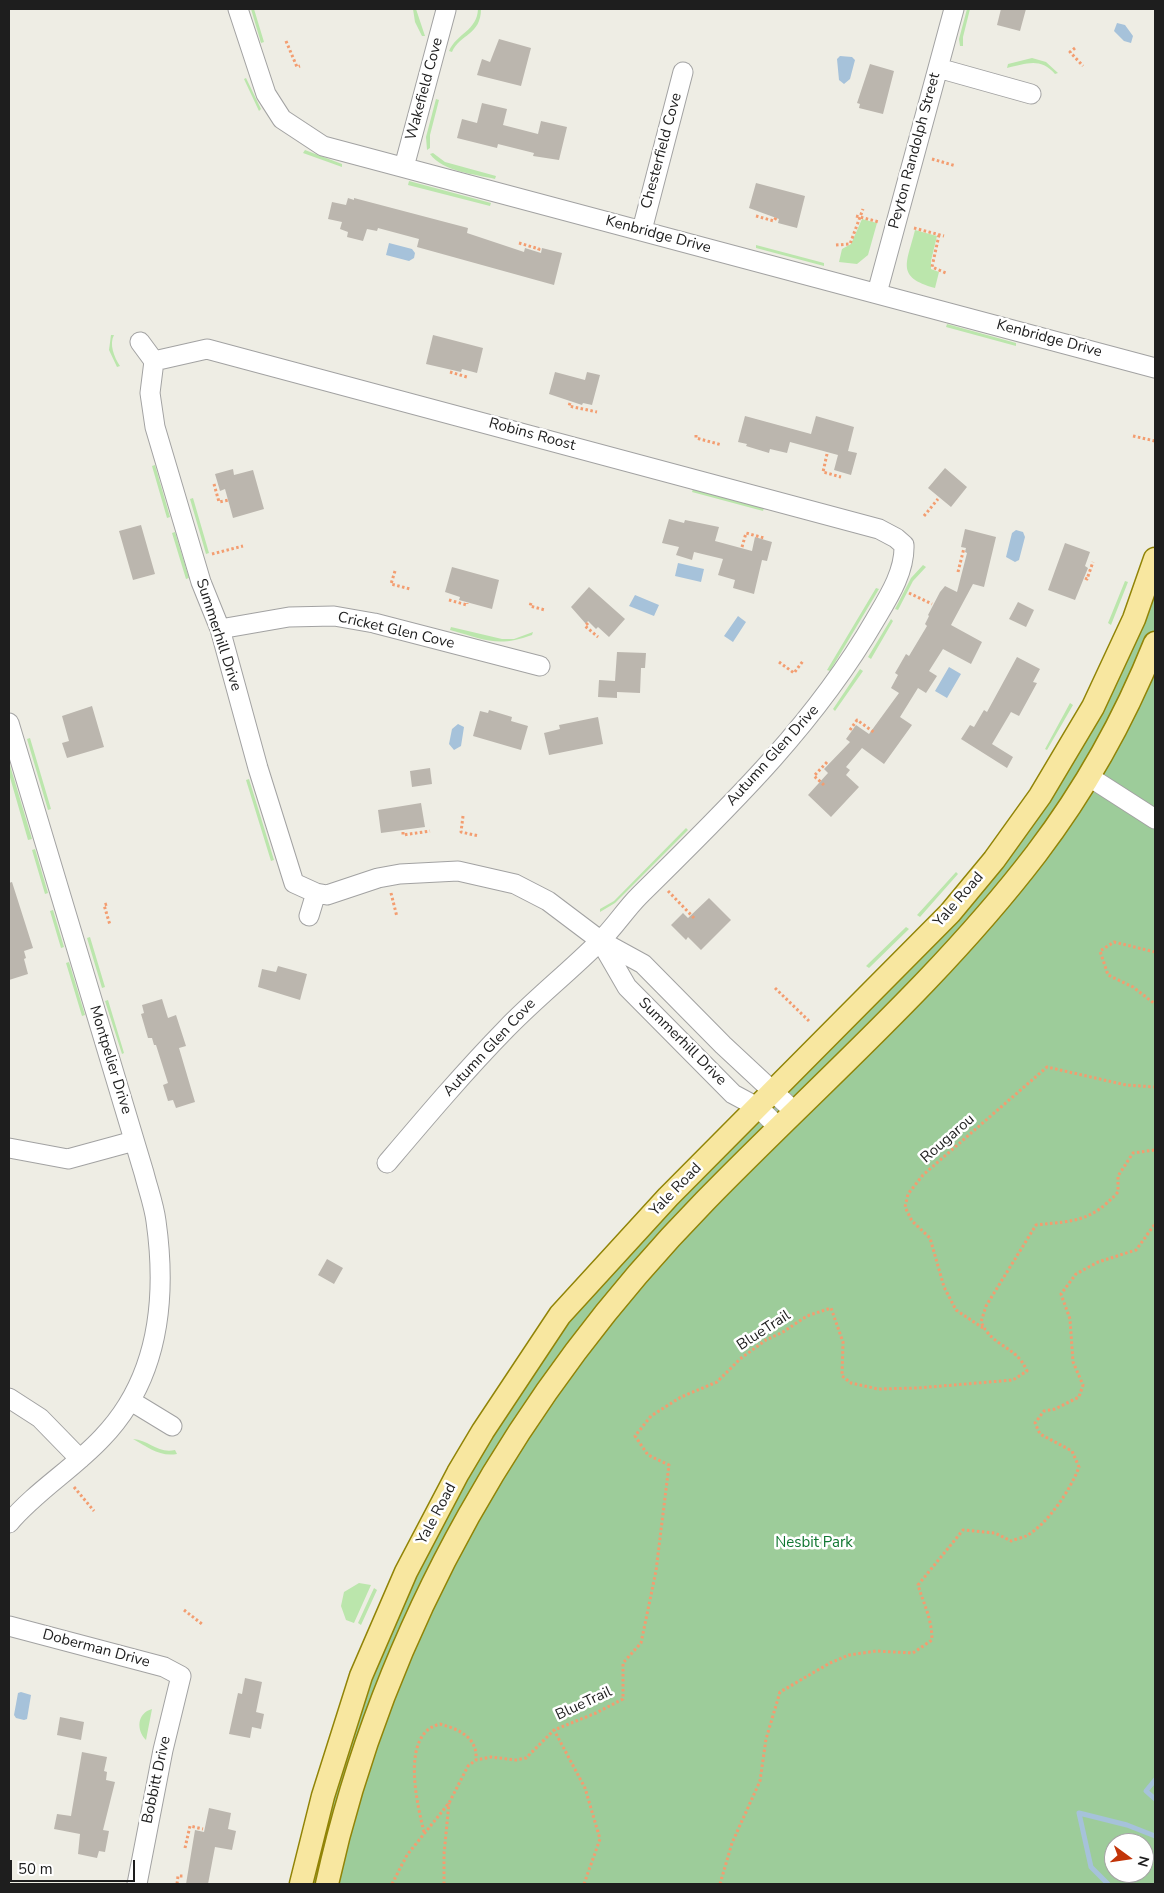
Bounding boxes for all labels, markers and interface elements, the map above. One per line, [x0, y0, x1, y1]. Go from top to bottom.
street label: Wakefield Cove [403, 36, 447, 142]
street label: Peyton Randolph Street [885, 71, 945, 231]
street label: Chesterfield Cove [638, 91, 686, 211]
street label: Kenbridge Drive [603, 212, 713, 258]
street label: Kenbridge Drive [994, 316, 1104, 362]
street label: Robins Roost [487, 415, 577, 455]
street label: Summerhill Drive [191, 577, 245, 693]
street label: Cricket Glen Cove [336, 609, 456, 653]
street label: Autumn Glen Drive [723, 702, 823, 810]
street label: Yale Road [930, 869, 988, 931]
street label: Summerhill Drive [634, 994, 730, 1090]
street label: Autumn Glen Cove [440, 995, 540, 1101]
street label: Montpelier Drive [85, 1004, 135, 1116]
street label: Rougarou [917, 1111, 979, 1167]
street label: Yale Road [646, 1160, 706, 1220]
street label: BlueTrail [734, 1307, 794, 1355]
street label: Yale Road [413, 1480, 461, 1548]
park label: Nesbit Park [775, 1534, 853, 1552]
street label: Doberman Drive [40, 1626, 152, 1672]
street label: BlueTrail [553, 1683, 615, 1725]
street label: Bobbitt Drive [139, 1735, 175, 1825]
north arrow [1104, 1833, 1154, 1883]
scale bar [12, 1850, 138, 1882]
text: N [1133, 1854, 1154, 1869]
text: 50 m [18, 1859, 53, 1879]

